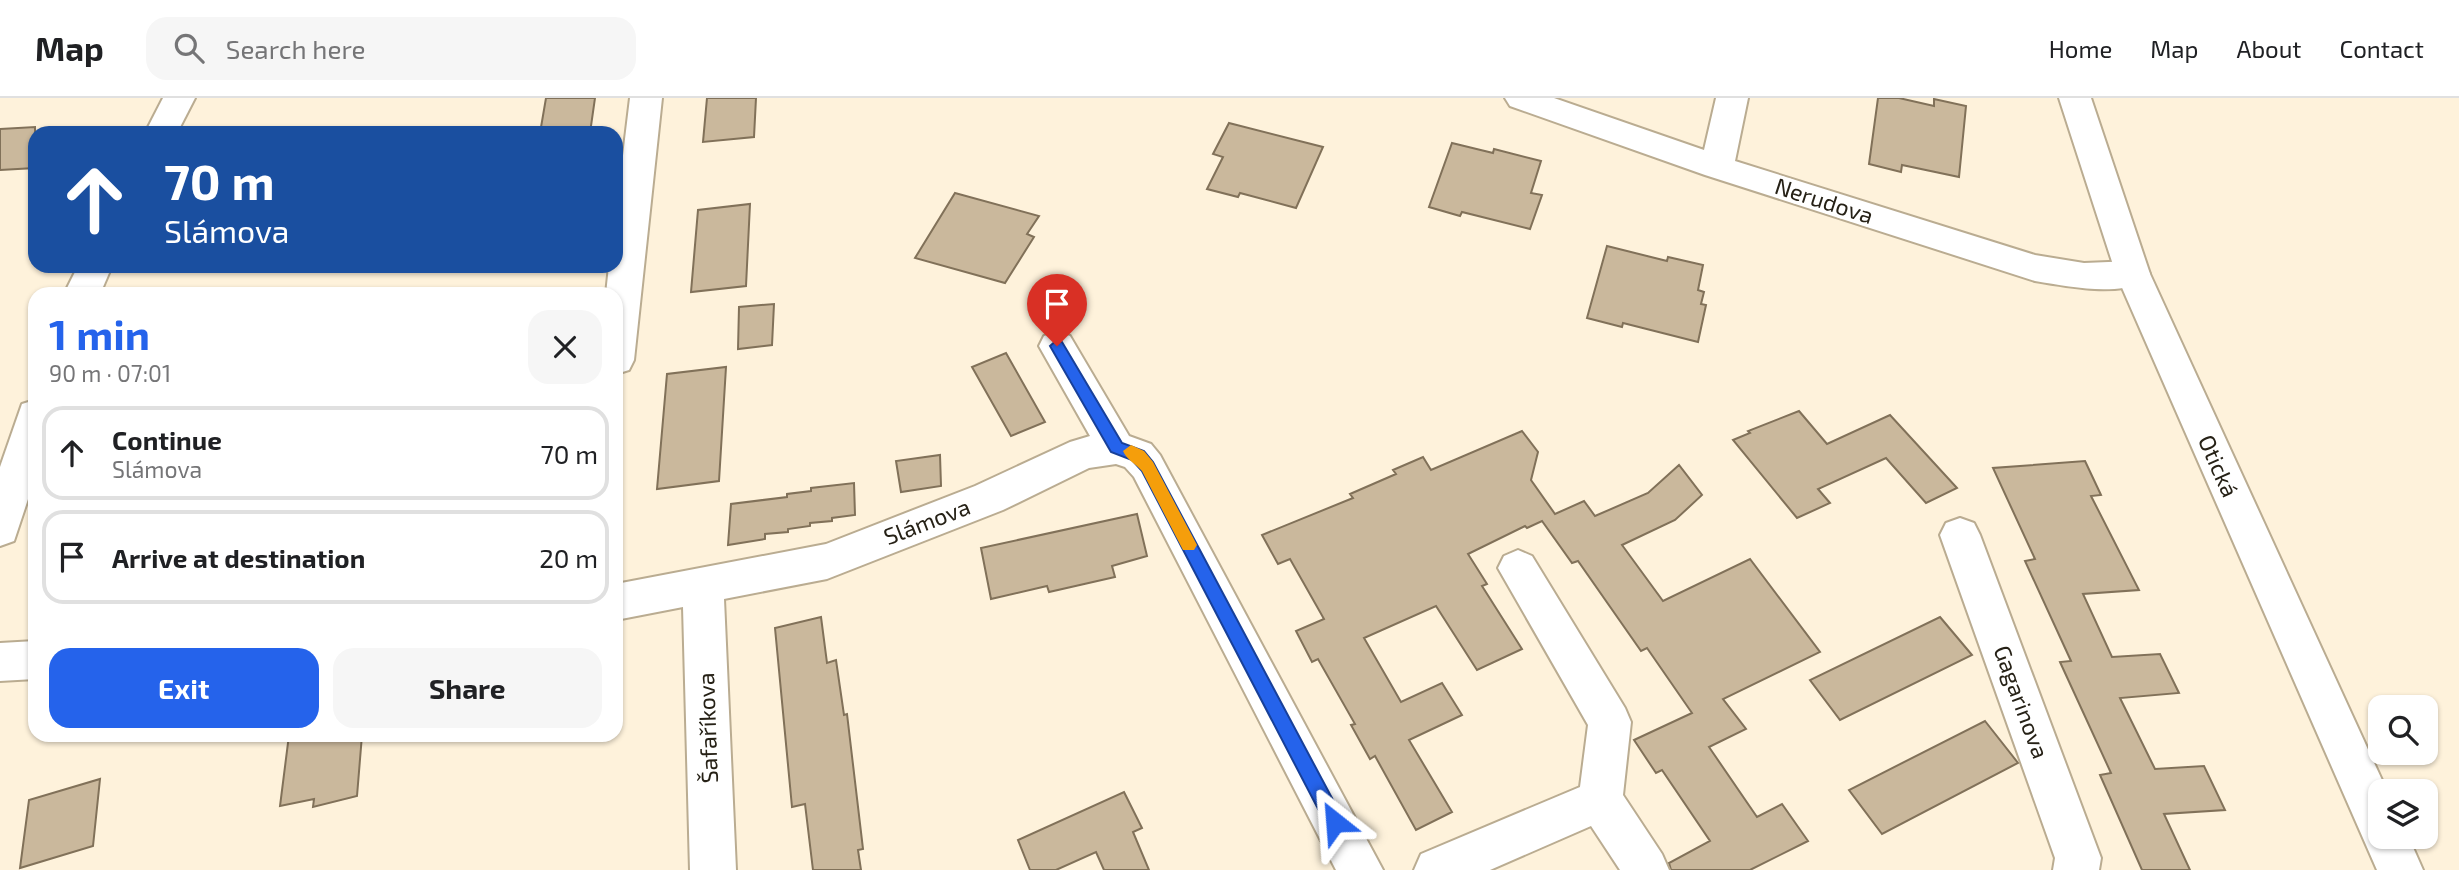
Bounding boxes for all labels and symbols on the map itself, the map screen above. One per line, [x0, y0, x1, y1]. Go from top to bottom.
street label: Nerudova [1772, 171, 1877, 229]
pin [1027, 274, 1087, 346]
street label: Otická [2193, 430, 2245, 501]
street label: Slámova [880, 492, 974, 550]
street label: Gagarinova [1989, 641, 2055, 762]
street label: Šafaříkova [691, 672, 723, 784]
position arrow [1298, 785, 1372, 859]

